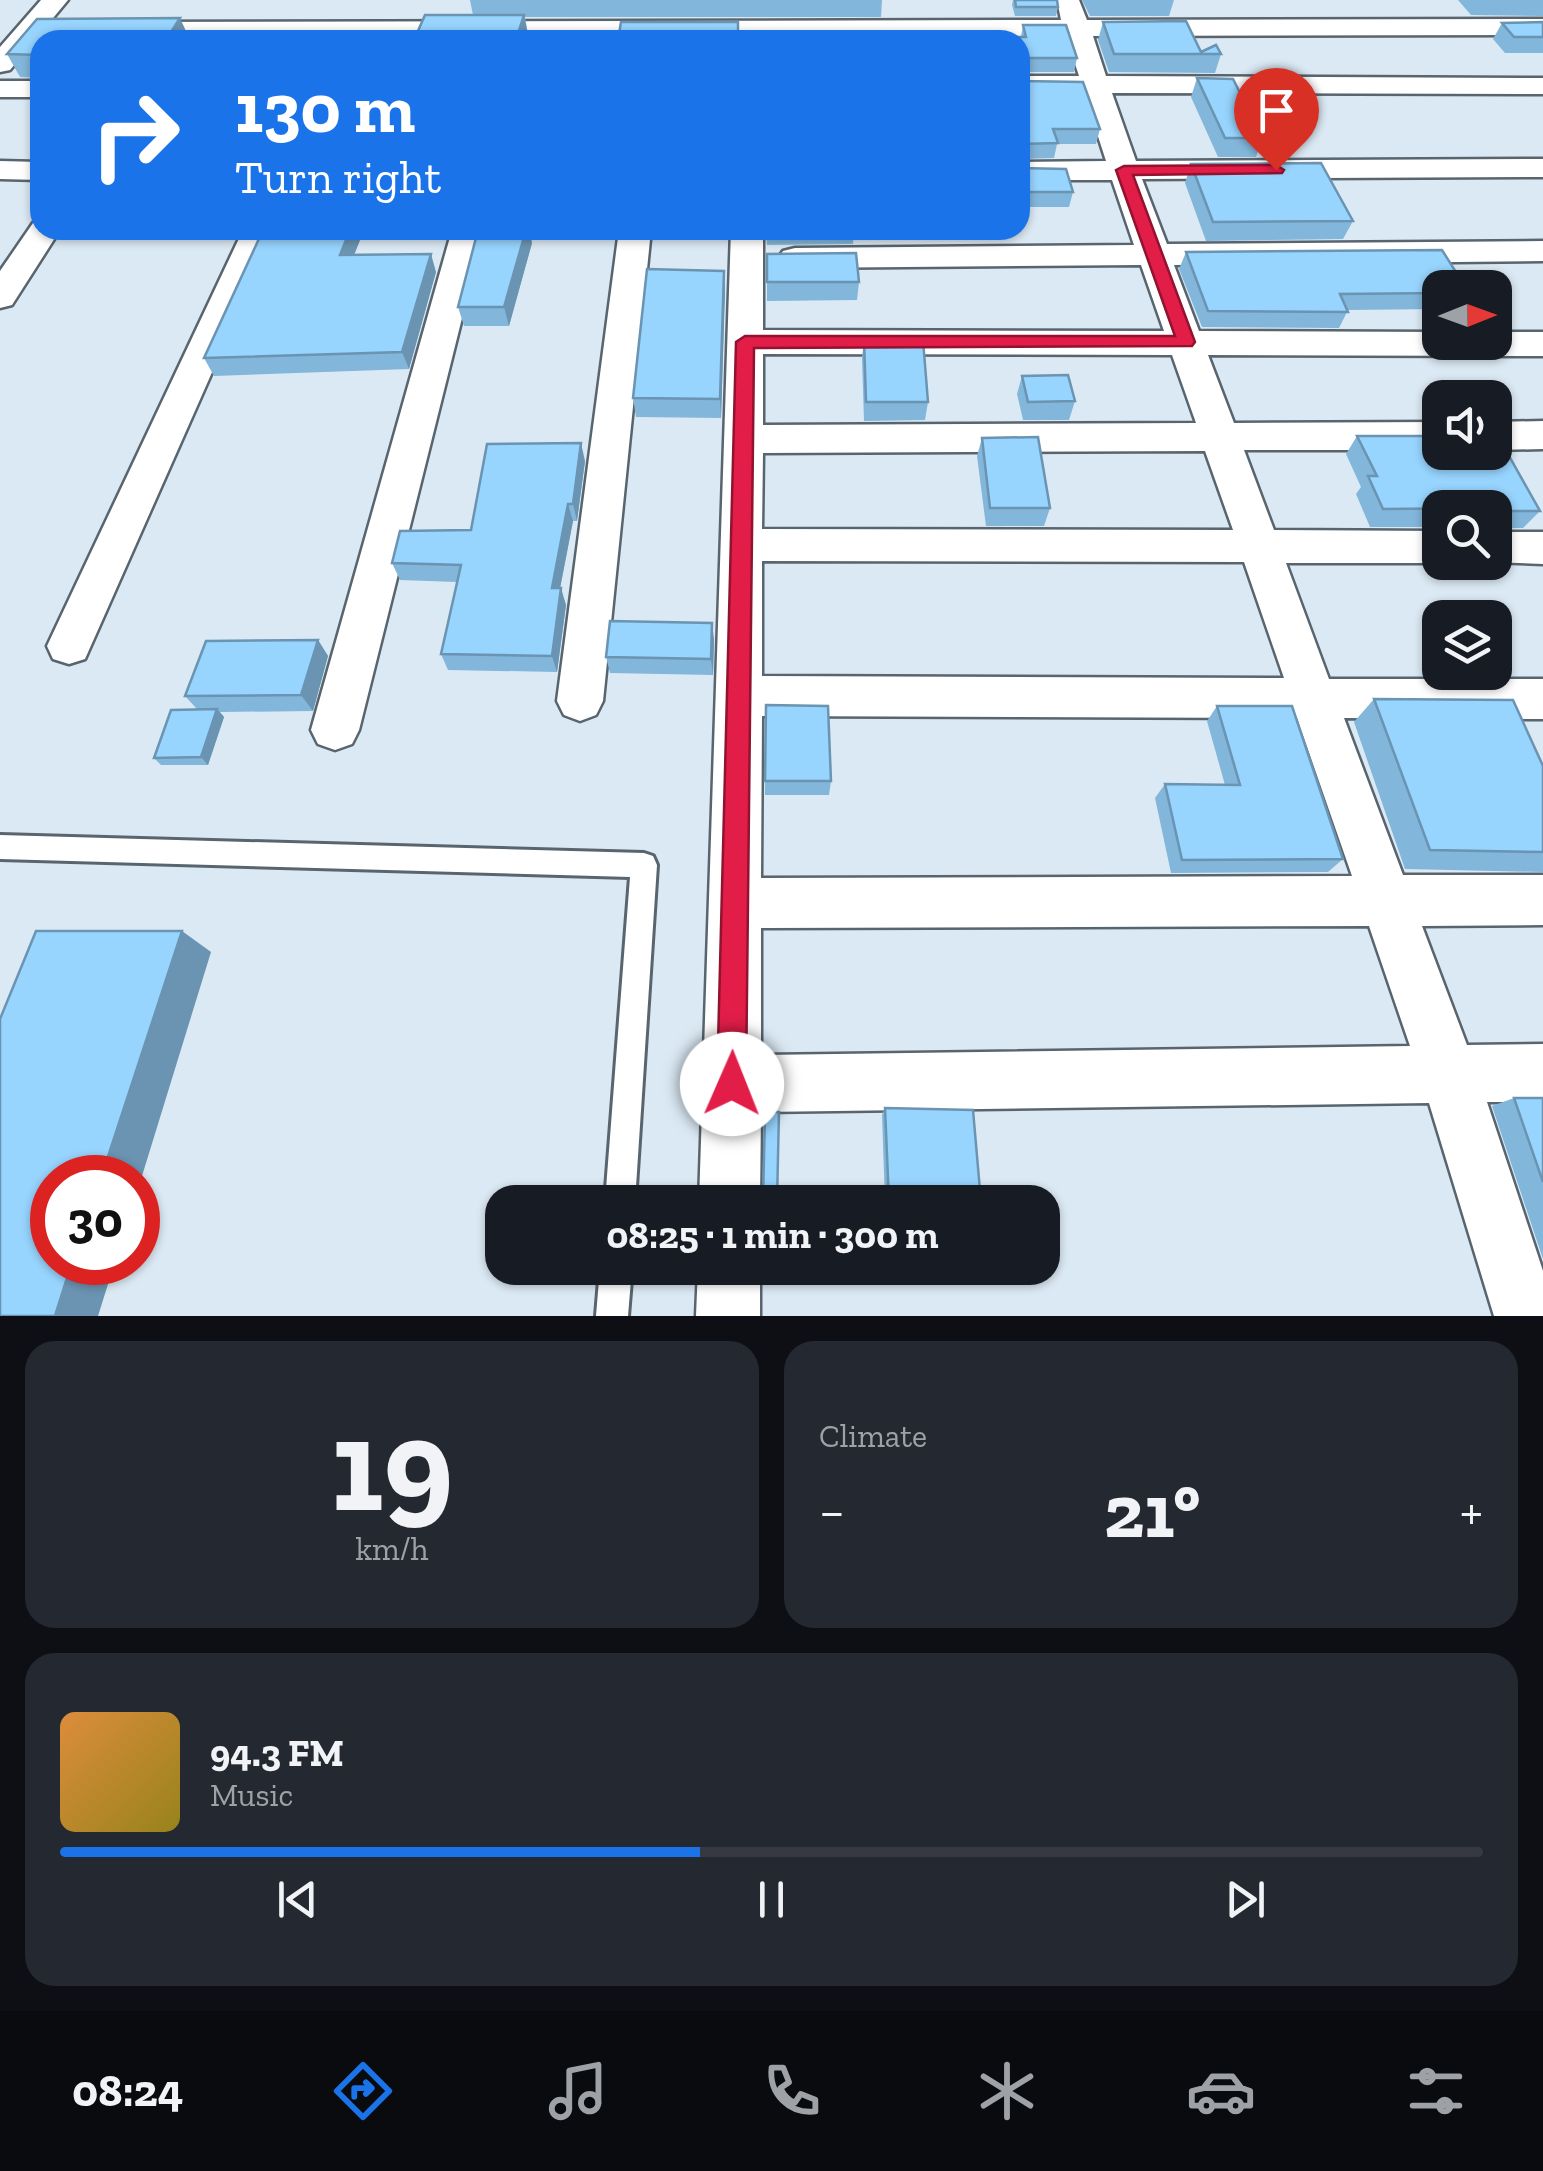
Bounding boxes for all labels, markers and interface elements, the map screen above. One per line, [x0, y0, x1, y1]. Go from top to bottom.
text: 130 m [235, 66, 415, 150]
pin [1234, 68, 1319, 171]
icon: right [70, 70, 200, 200]
icon: arrive [1249, 83, 1304, 138]
text: Turn right [235, 151, 441, 205]
north arrow [1422, 270, 1512, 360]
map controls [1422, 270, 1512, 690]
button: sound [1422, 380, 1512, 470]
button: search [1422, 490, 1512, 580]
button: layers [1422, 600, 1512, 690]
position arrow [680, 1032, 784, 1136]
speed limit sign: 30 [30, 1155, 160, 1285]
text: 08:25 · 1 min · 300 m [606, 1212, 939, 1258]
text: 19 [331, 1387, 453, 1543]
text: Climate [819, 1417, 927, 1455]
text: 21° [1104, 1466, 1200, 1556]
text: − [819, 1478, 845, 1544]
text: + [1460, 1478, 1483, 1544]
text: km/h [355, 1530, 429, 1568]
text: 94.3 FM [210, 1730, 344, 1776]
text: Music [210, 1776, 293, 1814]
icon: previous [270, 1872, 325, 1927]
icon: pause [744, 1872, 799, 1927]
icon: next [1218, 1872, 1273, 1927]
icon: directions [328, 2056, 398, 2126]
icon: music [543, 2056, 613, 2126]
icon: phone [757, 2056, 827, 2126]
icon: climate [972, 2056, 1042, 2126]
icon: car [1186, 2056, 1256, 2126]
icon: filters [1401, 2056, 1471, 2126]
text: 08:24 [72, 2064, 183, 2118]

